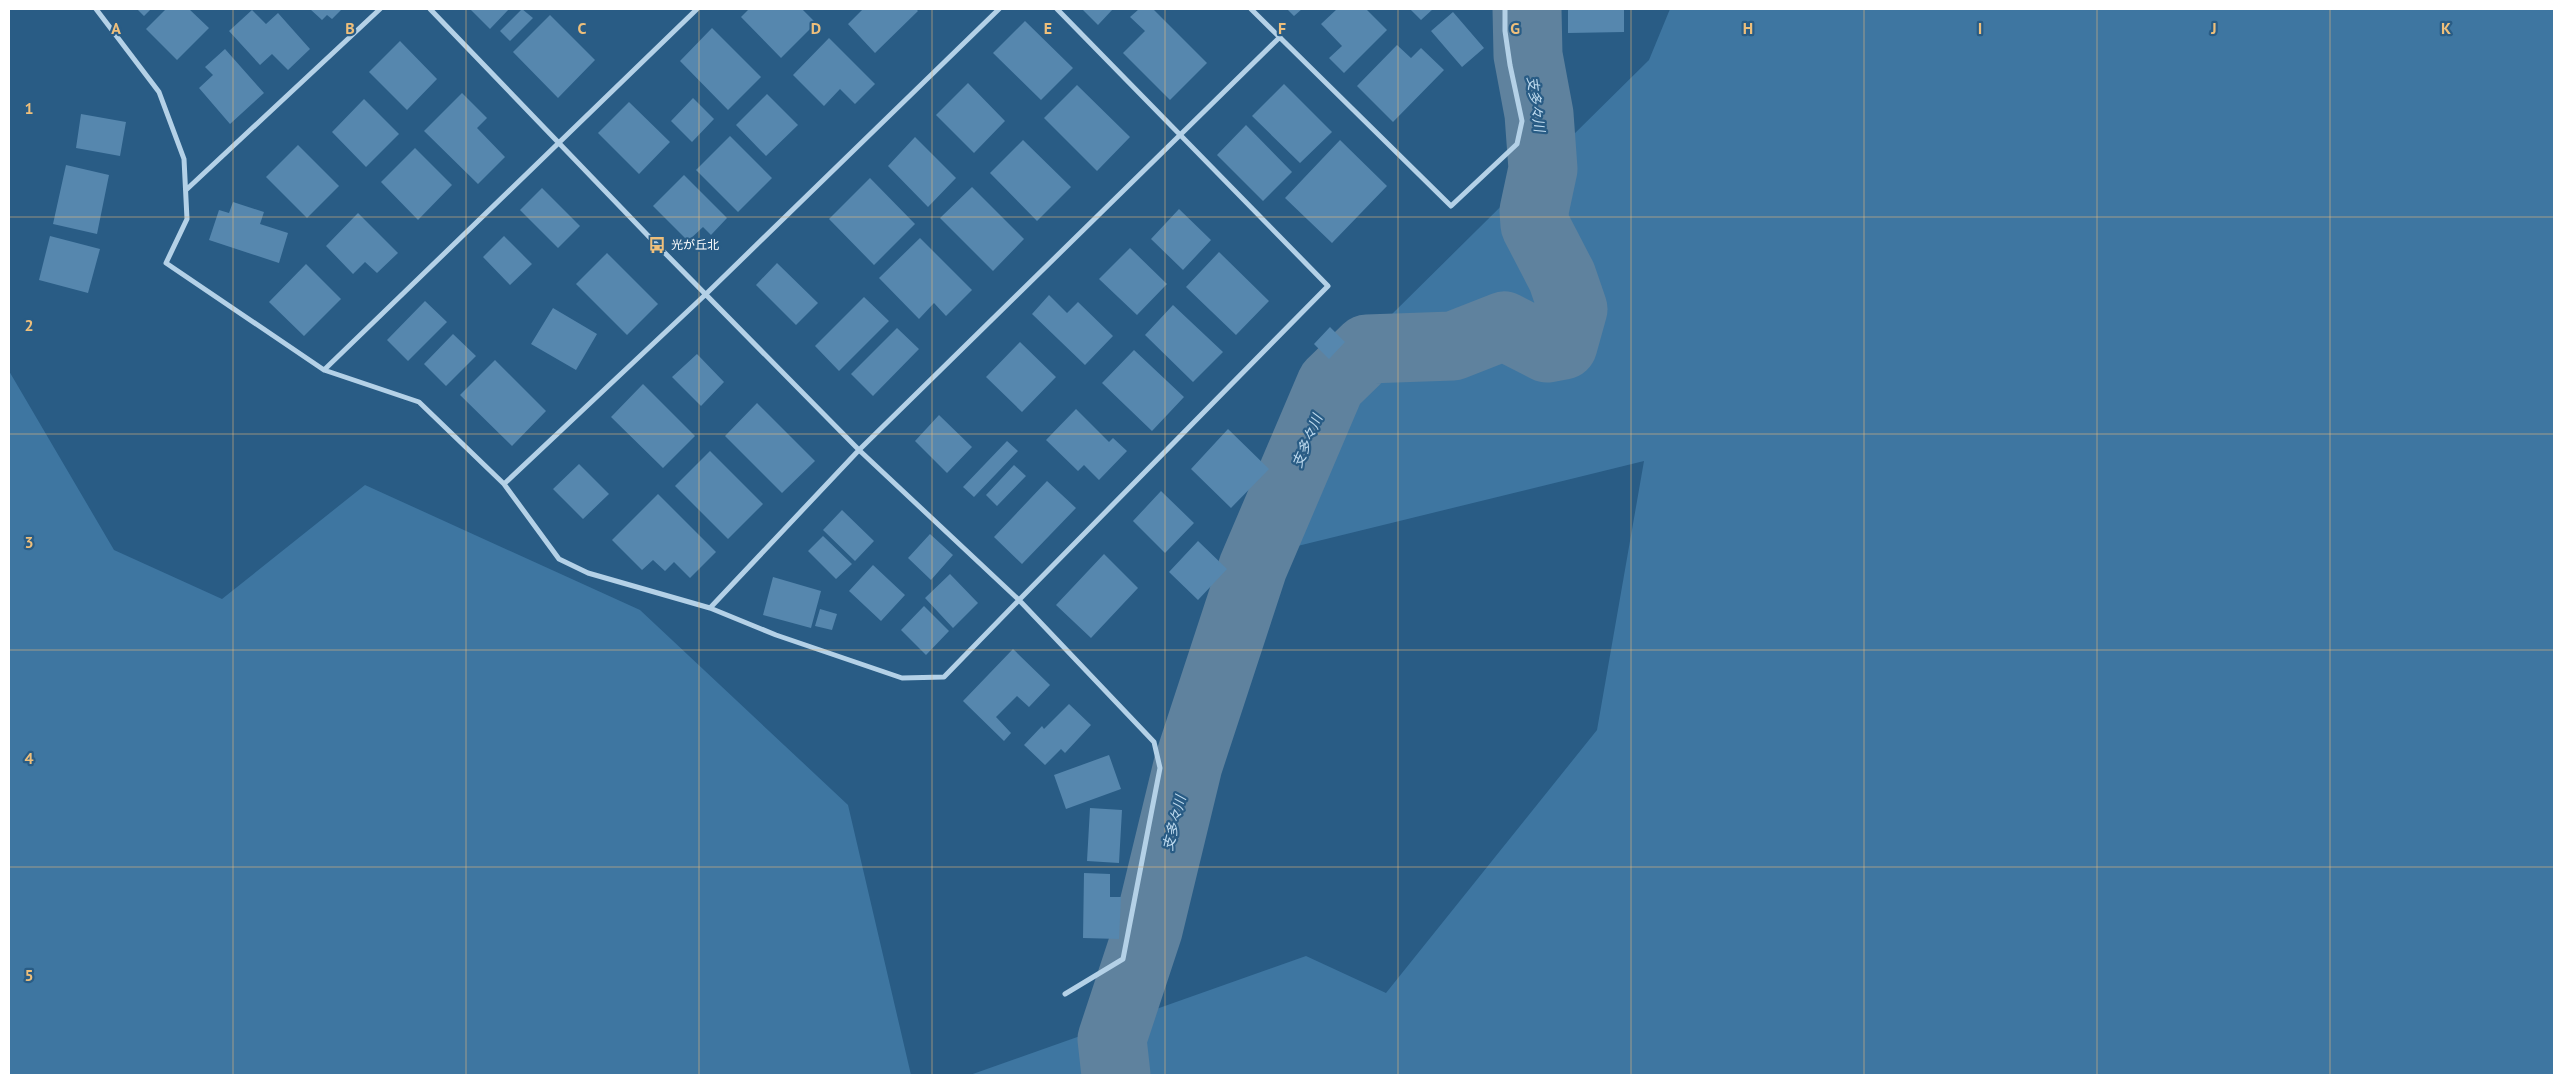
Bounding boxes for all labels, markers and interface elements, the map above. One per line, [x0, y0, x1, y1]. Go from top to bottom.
text: A [111, 18, 121, 38]
text: B [345, 18, 355, 38]
text: C [578, 18, 587, 38]
text: D [811, 18, 821, 38]
text: E [1044, 18, 1052, 38]
text: F [1278, 18, 1286, 38]
text: G [1510, 18, 1520, 38]
text: H [1743, 18, 1753, 38]
text: I [1978, 18, 1982, 38]
text: J [2210, 18, 2217, 38]
text: K [2441, 18, 2451, 38]
water label: 支多々川 [1523, 75, 1549, 135]
text: 1 [24, 98, 34, 118]
bus stop icon: 光が丘北 [647, 235, 667, 255]
place label: 光が丘北 [671, 237, 719, 252]
text: 2 [24, 315, 34, 335]
water label: 支多々川 [1288, 410, 1327, 470]
text: 3 [24, 532, 34, 552]
text: 4 [24, 748, 34, 768]
water label: 支多々川 [1158, 792, 1190, 852]
text: 5 [24, 965, 34, 985]

